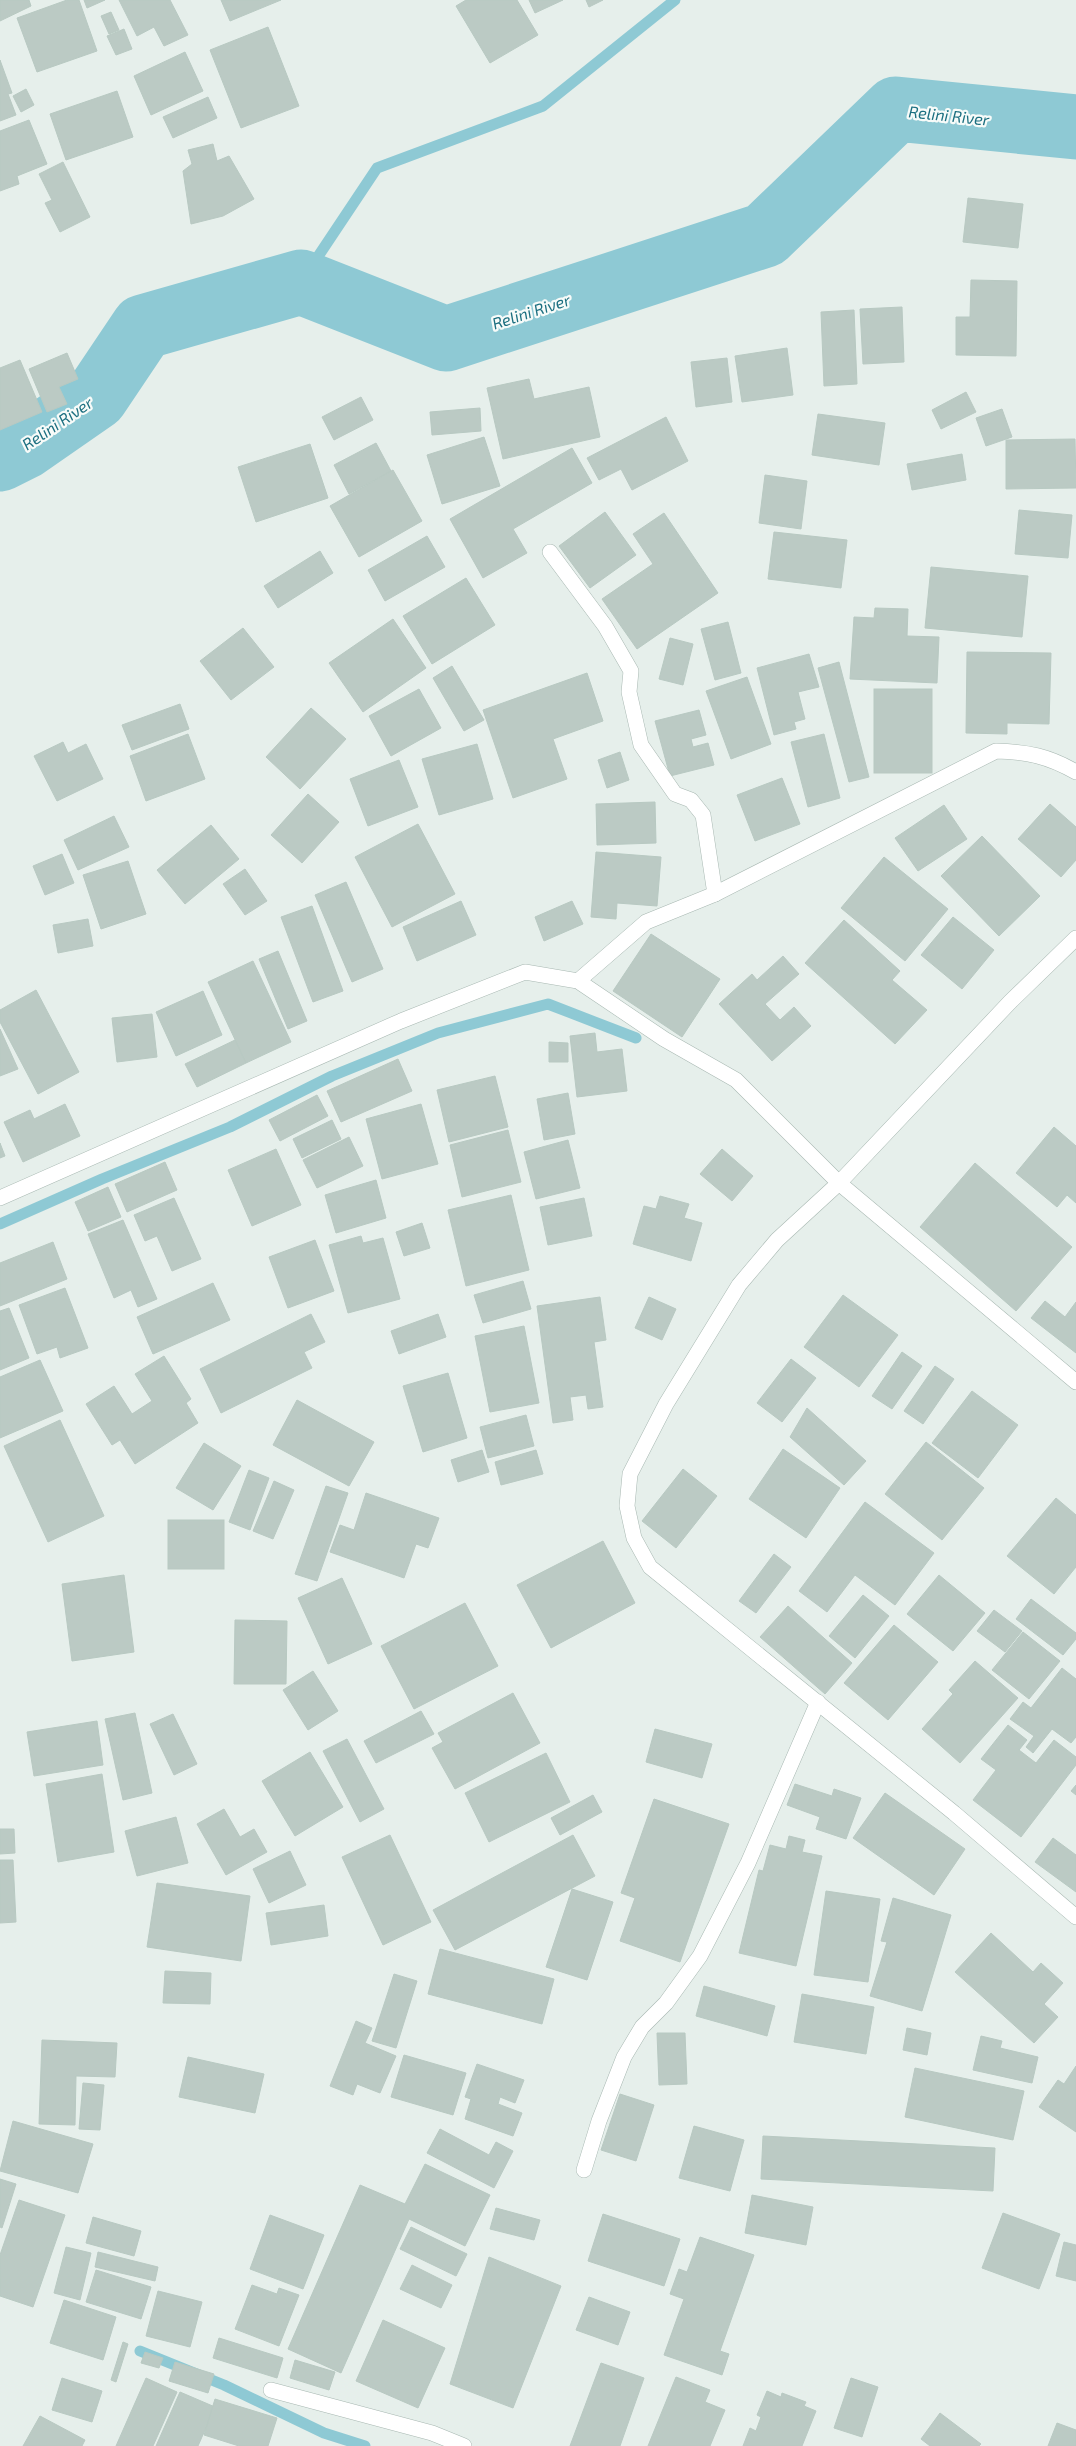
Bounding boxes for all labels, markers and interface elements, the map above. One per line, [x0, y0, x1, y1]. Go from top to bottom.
water label: Relini River [908, 101, 991, 129]
water label: Relini River [490, 289, 573, 333]
water label: Relini River [18, 392, 96, 454]

